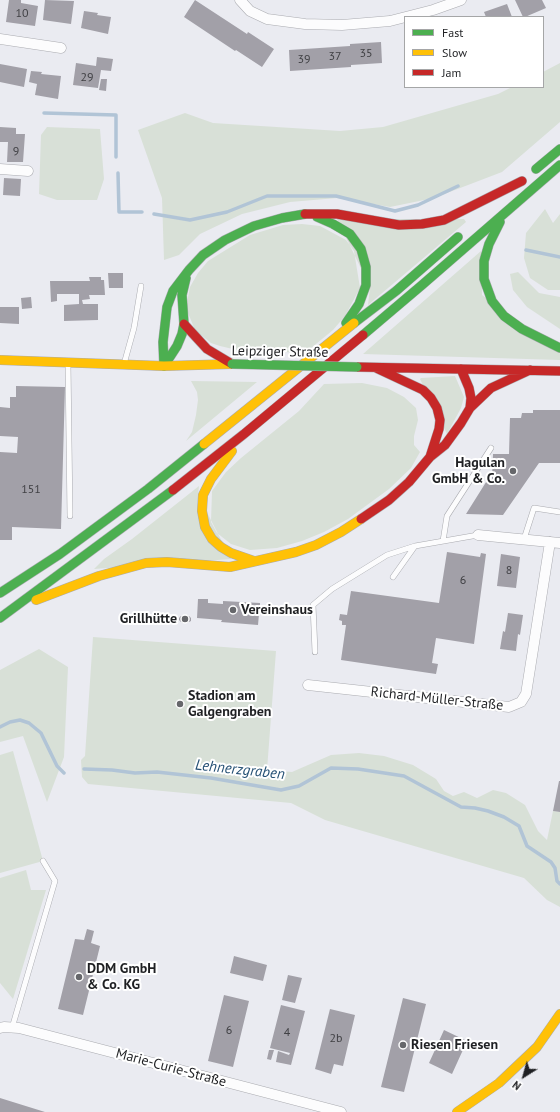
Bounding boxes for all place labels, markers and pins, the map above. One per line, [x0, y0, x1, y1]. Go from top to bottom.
place label: Hagulan GmbH & Co. [432, 455, 505, 488]
marker: Hagulan GmbH & Co. [508, 466, 518, 476]
place label: Vereinshaus [241, 602, 313, 618]
marker: Vereinshaus [228, 605, 238, 615]
place label: Grillhütte [120, 611, 177, 627]
marker: Grillhütte [180, 614, 190, 624]
place label: Stadion am Galgengraben [188, 688, 271, 720]
marker: Stadion am Galgengraben [175, 699, 185, 709]
place label: DDM GmbH & Co. KG [87, 961, 156, 994]
marker: DDM GmbH & Co. KG [74, 972, 84, 982]
place label: Riesen Friesen [411, 1037, 498, 1053]
marker: Riesen Friesen [398, 1040, 408, 1050]

